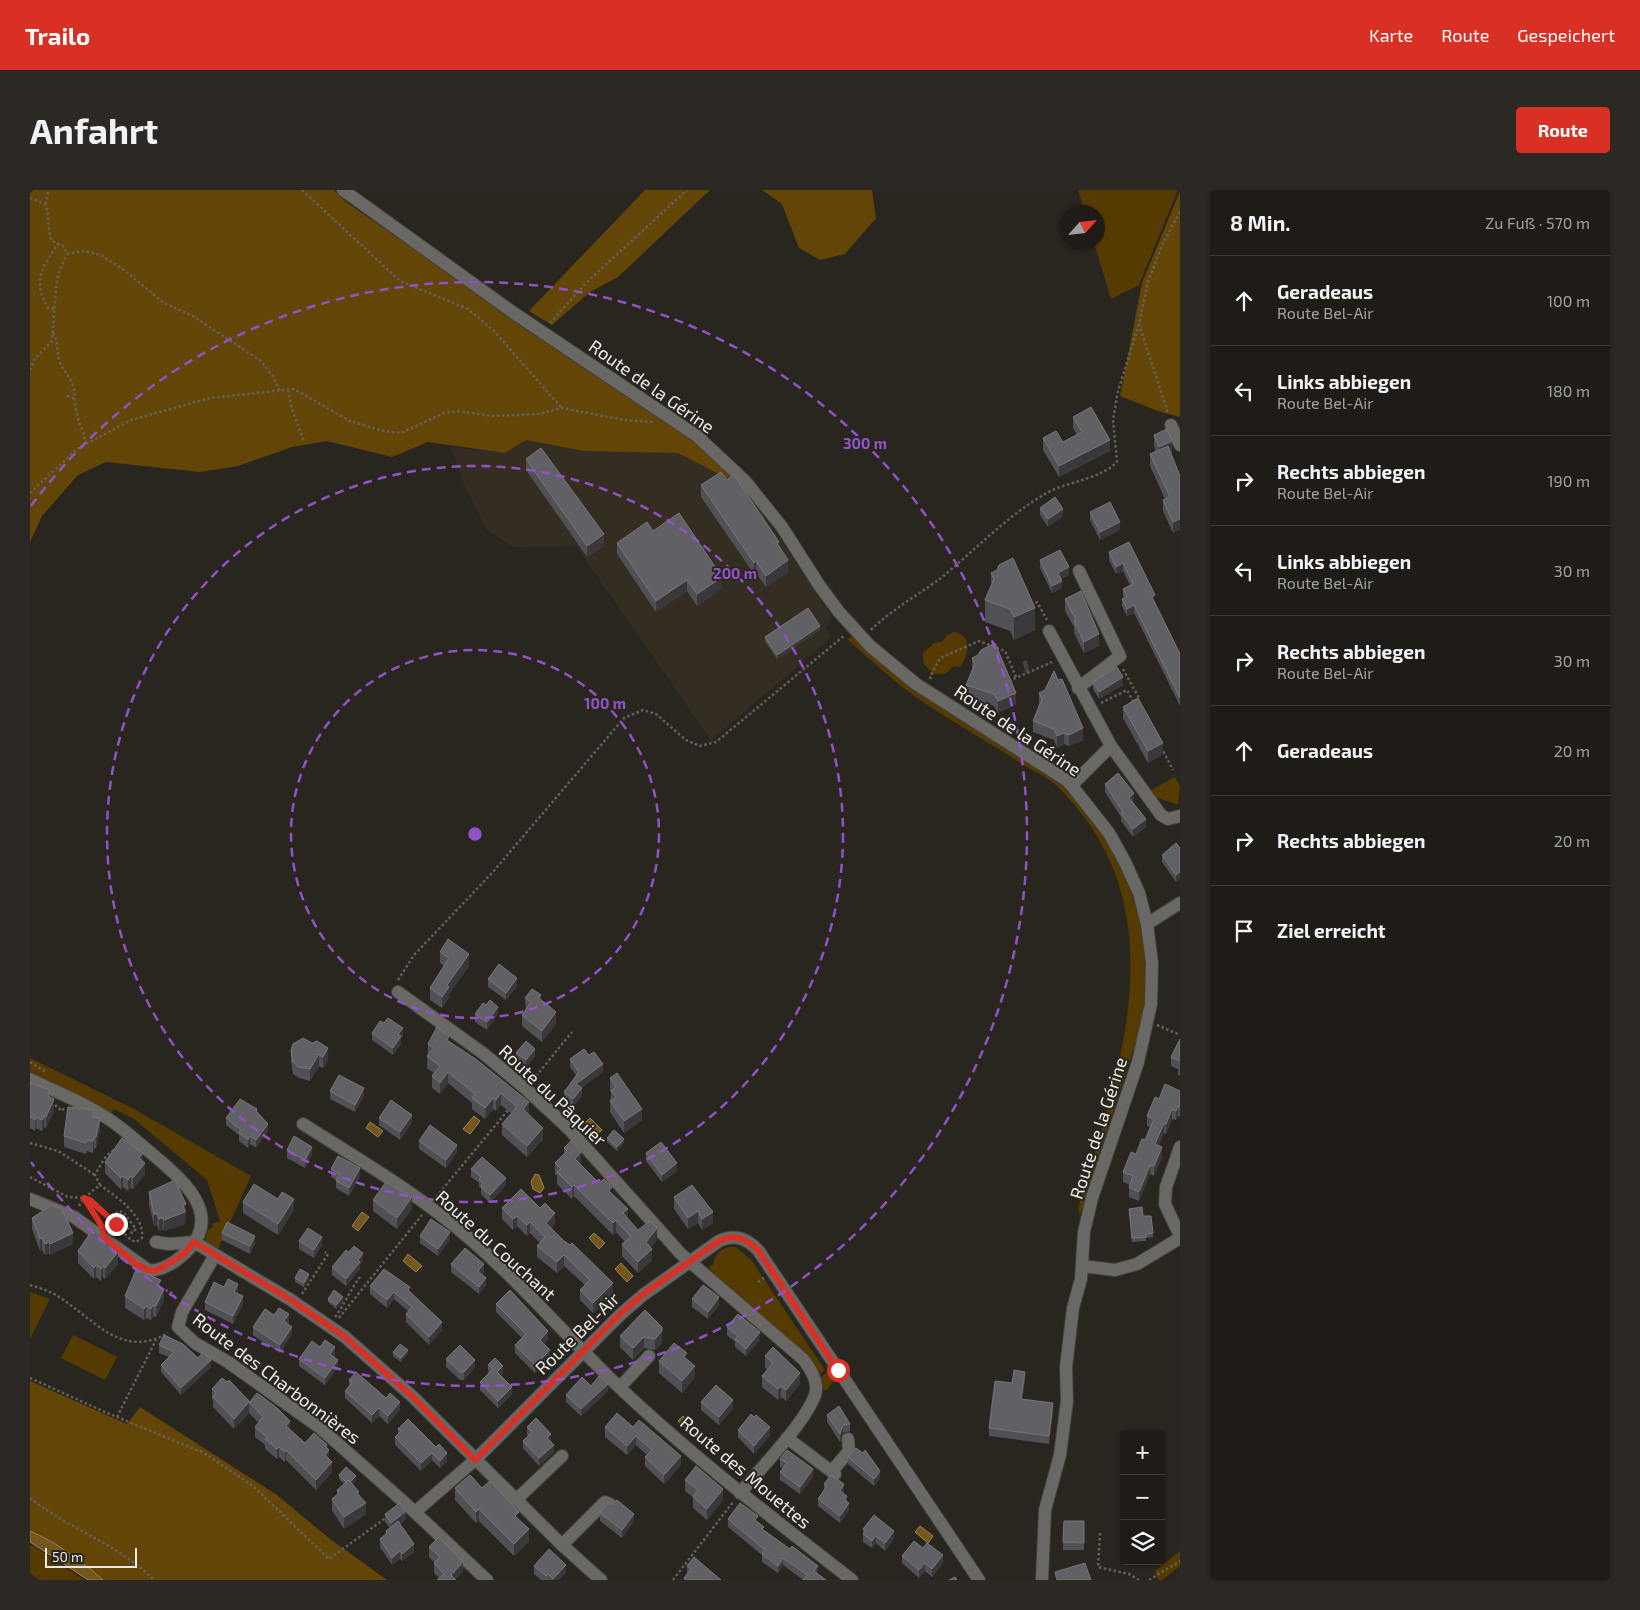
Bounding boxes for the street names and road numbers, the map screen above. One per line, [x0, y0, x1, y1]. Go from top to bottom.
street label: Route de la Gérine [585, 335, 719, 437]
street label: Route de la Gérine [950, 679, 1086, 781]
street label: Route du Pâquier [495, 1040, 611, 1150]
street label: Route de la Gérine [1065, 1054, 1131, 1202]
street label: Route du Couchant [431, 1185, 561, 1305]
street label: Route Bel-Air [530, 1287, 624, 1379]
street label: Route des Charbonnières [189, 1308, 365, 1448]
street label: Route des Mouettes [676, 1411, 816, 1533]

